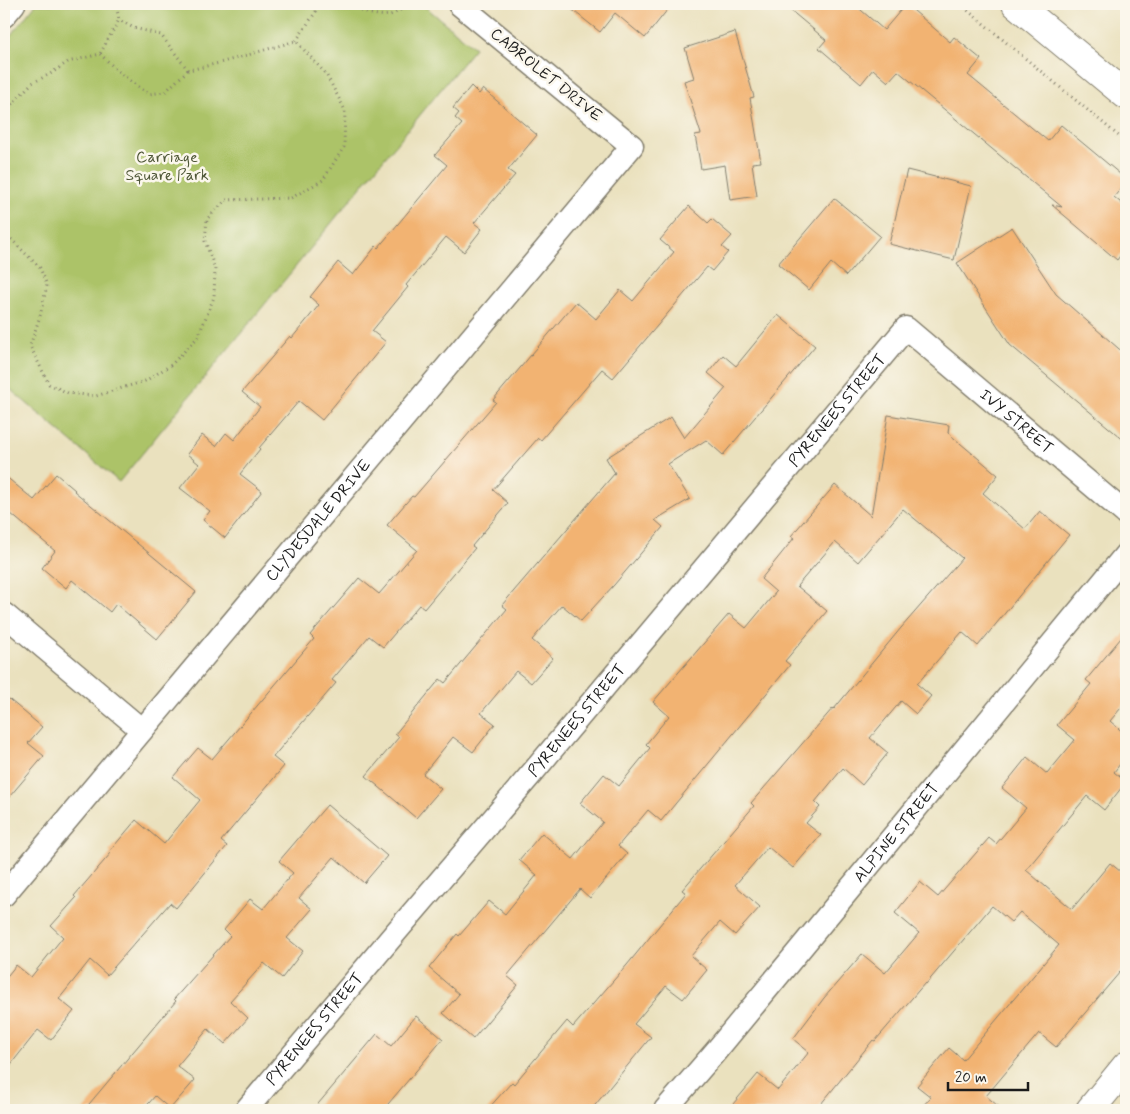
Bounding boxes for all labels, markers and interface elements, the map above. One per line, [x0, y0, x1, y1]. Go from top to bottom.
street label: CABROLET DRIVE [486, 23, 606, 127]
park label: Carriage Square Park [125, 147, 209, 186]
street label: PYRENEES STREET [784, 349, 890, 471]
street label: IVY STREET [975, 384, 1058, 459]
street label: CLYDESDALE DRIVE [261, 455, 376, 586]
street label: PYRENEES STREET [523, 660, 630, 781]
street label: ALPINE STREET [849, 779, 943, 887]
street label: PYRENEES STREET [261, 968, 368, 1090]
scale bar [948, 1059, 1028, 1091]
text: 20 m [955, 1068, 987, 1088]

